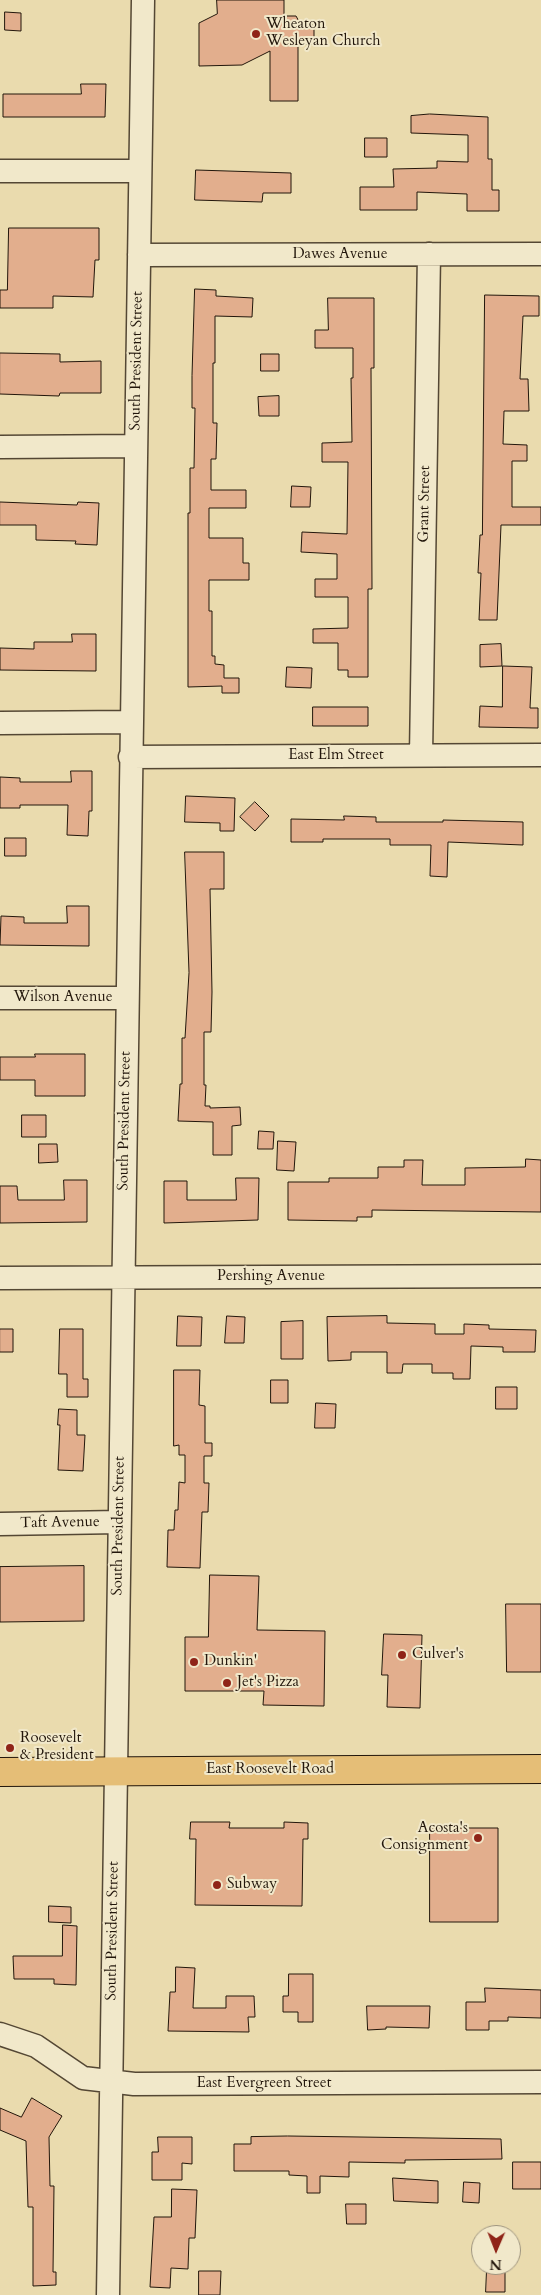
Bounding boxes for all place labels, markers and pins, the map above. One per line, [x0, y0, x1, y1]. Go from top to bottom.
place label: Wheaton Wesleyan Church [266, 16, 380, 51]
marker: Wheaton Wesleyan Church [250, 28, 262, 40]
place label: Culver's [412, 1646, 464, 1664]
marker: Culver's [396, 1649, 408, 1661]
place label: Dunkin' [204, 1653, 257, 1671]
marker: Dunkin' [188, 1656, 200, 1668]
place label: Jet's Pizza [237, 1674, 299, 1692]
marker: Jet's Pizza [221, 1677, 233, 1689]
place label: Roosevelt & President [20, 1730, 94, 1765]
marker: Roosevelt & President [4, 1742, 16, 1754]
place label: Acosta's Consignment [381, 1820, 468, 1855]
marker: Acosta's Consignment [472, 1832, 484, 1844]
place label: Subway [227, 1876, 277, 1894]
marker: Subway [211, 1879, 223, 1891]

